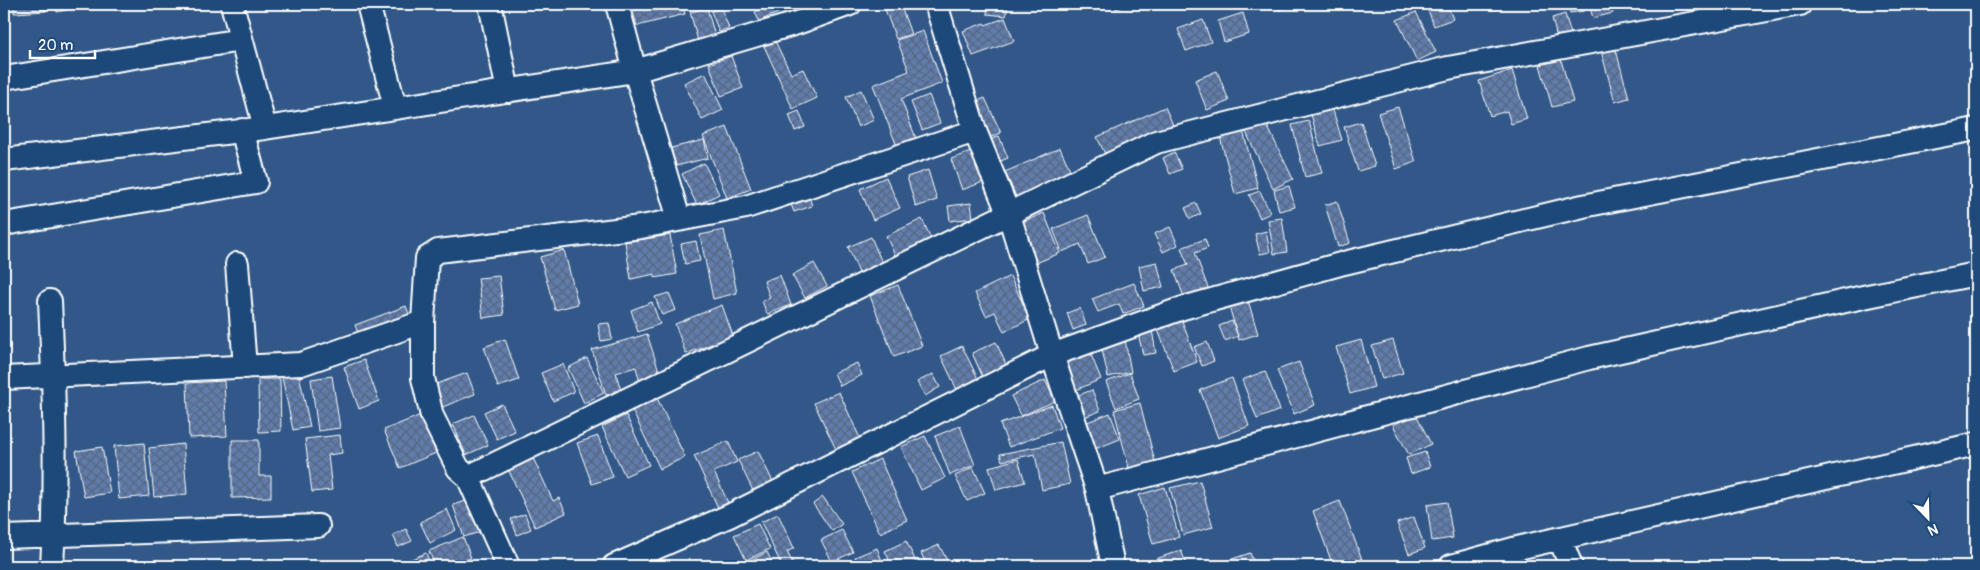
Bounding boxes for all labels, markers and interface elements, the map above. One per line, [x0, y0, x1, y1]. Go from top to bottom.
scale bar [30, 28, 95, 60]
text: 20 m [38, 36, 73, 55]
north arrow [1902, 492, 1952, 542]
text: N [1925, 520, 1941, 539]

